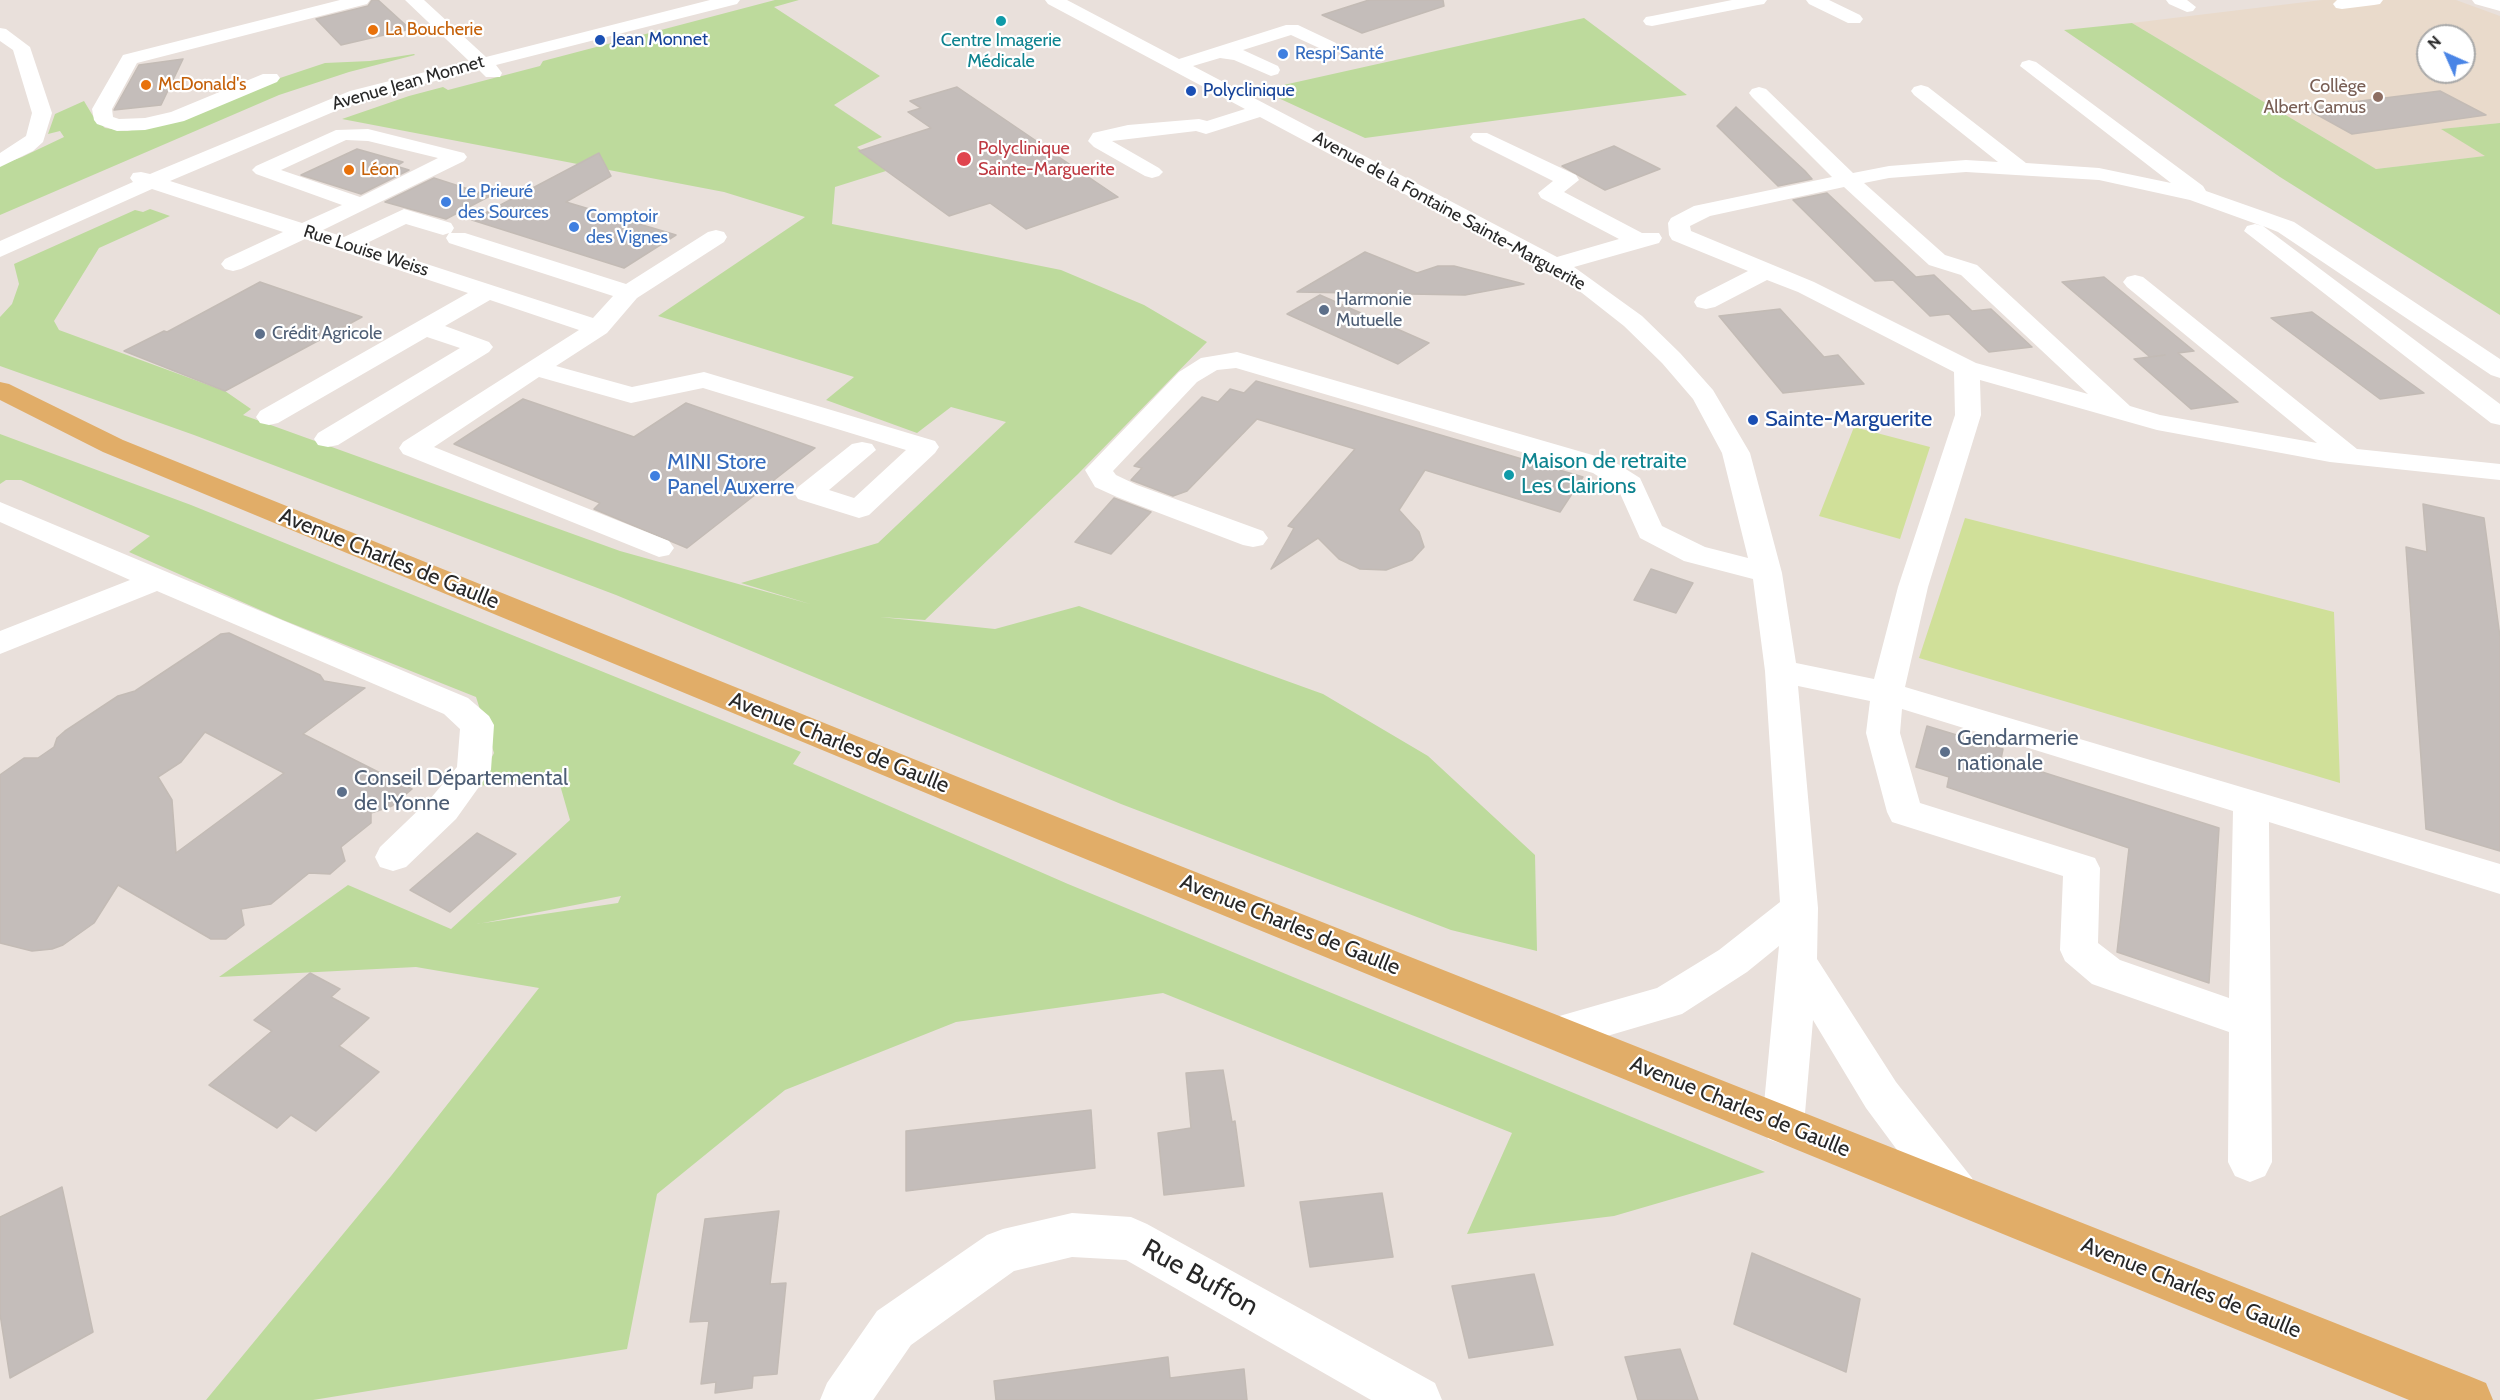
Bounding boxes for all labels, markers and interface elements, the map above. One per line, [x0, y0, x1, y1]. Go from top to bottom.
marker: Centre Imagerie Médicale [994, 14, 1008, 28]
place label: La Boucherie [385, 19, 483, 41]
marker: La Boucherie [366, 23, 380, 37]
north arrow [2416, 24, 2476, 84]
place label: Jean Monnet [612, 29, 708, 51]
place label: Centre Imagerie Médicale [941, 30, 1061, 72]
text: N [2424, 32, 2445, 53]
marker: Jean Monnet [593, 33, 607, 47]
place label: Respi'Santé [1295, 43, 1384, 65]
marker: Respi'Santé [1276, 47, 1290, 61]
street label: Avenue Jean Monnet [329, 51, 487, 115]
place label: McDonald's [158, 74, 246, 96]
place label: Collège Albert Camus [2263, 76, 2366, 118]
marker: McDonald's [139, 78, 153, 92]
place label: Polyclinique [1203, 80, 1295, 102]
marker: Polyclinique [1184, 84, 1198, 98]
marker: Collège Albert Camus [2371, 90, 2385, 104]
street label: Avenue de la Fontaine Sainte-Marguerite [1309, 127, 1589, 295]
place label: Polyclinique Sainte-Marguerite [978, 138, 1115, 180]
marker: Polyclinique Sainte-Marguerite [955, 150, 973, 168]
place label: Léon [361, 159, 399, 181]
marker: Léon [342, 163, 356, 177]
place label: Le Prieuré des Sources [458, 181, 549, 224]
marker: Le Prieuré des Sources [439, 195, 453, 209]
place label: Comptoir des Vignes [586, 206, 668, 248]
marker: Comptoir des Vignes [567, 220, 581, 234]
street label: Rue Louise Weiss [301, 221, 431, 281]
place label: Harmonie Mutuelle [1336, 289, 1412, 332]
marker: Harmonie Mutuelle [1317, 303, 1331, 317]
place label: Crédit Agricole [272, 323, 382, 345]
marker: Crédit Agricole [253, 327, 267, 341]
place label: Sainte-Marguerite [1765, 407, 1932, 433]
marker: Sainte-Marguerite [1746, 413, 1760, 427]
place label: Maison de retraite Les Clairions [1521, 449, 1687, 500]
place label: MINI Store Panel Auxerre [667, 450, 795, 502]
marker: Maison de retraite Les Clairions [1502, 468, 1516, 482]
marker: MINI Store Panel Auxerre [648, 469, 662, 483]
street label: Avenue Charles de Gaulle [275, 503, 503, 615]
street label: Avenue Charles de Gaulle [725, 687, 953, 799]
place label: Gendarmerie nationale [1957, 726, 2078, 778]
marker: Gendarmerie nationale [1938, 745, 1952, 759]
place label: Conseil Départemental de l'Yonne [354, 766, 568, 818]
marker: Conseil Départemental de l'Yonne [335, 785, 349, 799]
street label: Avenue Charles de Gaulle [1176, 869, 1404, 981]
street label: Avenue Charles de Gaulle [1626, 1051, 1854, 1163]
street label: Avenue Charles de Gaulle [2077, 1232, 2305, 1344]
street label: Rue Buffon [1136, 1233, 1264, 1323]

